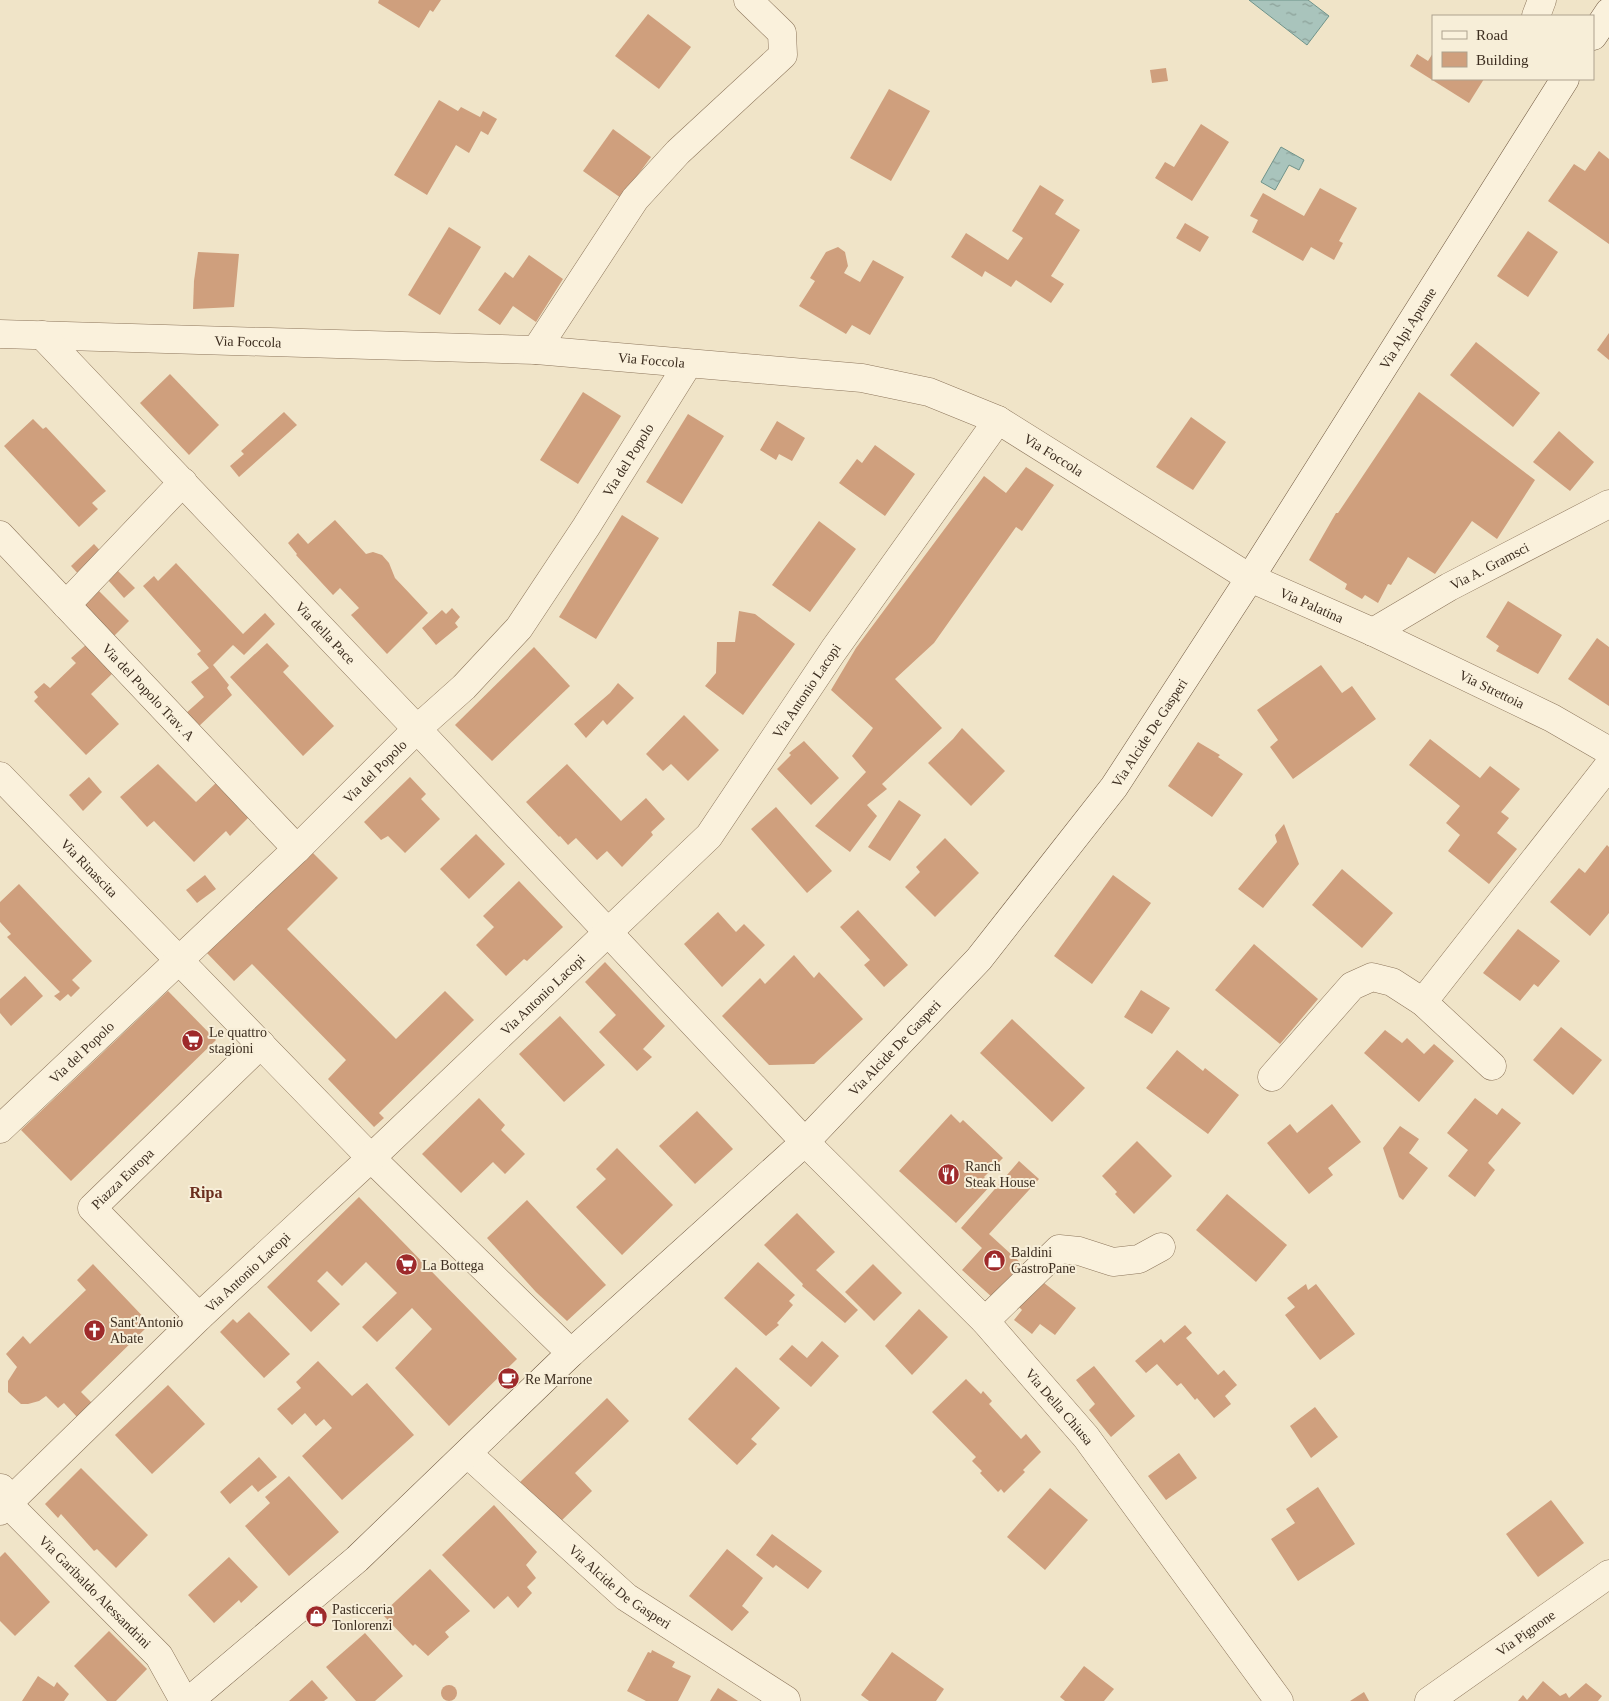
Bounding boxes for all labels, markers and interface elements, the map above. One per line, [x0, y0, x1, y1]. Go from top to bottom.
legend [1432, 15, 1594, 80]
text: Road [1476, 27, 1508, 43]
text: Building [1476, 52, 1529, 68]
street label: Via Alpi Apuane [1377, 285, 1439, 372]
street label: Via Foccola [214, 333, 282, 350]
street label: Via Foccola [617, 350, 686, 371]
street label: Via del Popolo [600, 421, 657, 499]
street label: Via Foccola [1021, 431, 1086, 480]
street label: Via A. Gramsci [1448, 540, 1532, 593]
street label: Via Palatina [1277, 585, 1346, 626]
street label: Via della Pace [292, 599, 358, 667]
street label: Via del Popolo Trav. A [99, 641, 198, 744]
street label: Via Antonio Lacopi [770, 641, 844, 741]
street label: Via Strettoia [1457, 668, 1527, 712]
street label: Via Alcide De Gasperi [1109, 676, 1191, 790]
street label: Via del Popolo [340, 737, 410, 806]
street label: Via Rinascita [57, 836, 121, 901]
street label: Via Antonio Lacopi [498, 951, 588, 1039]
street label: Via Alcide De Gasperi [846, 997, 944, 1099]
street label: Via del Popolo [46, 1019, 117, 1087]
place label: Le quattro stagioni [209, 1025, 267, 1056]
supermarket icon: Le quattro stagioni [181, 1028, 205, 1052]
street label: Piazza Europa [89, 1145, 157, 1212]
place label: Ranch Steak House [965, 1159, 1035, 1190]
restaurant icon: Ranch Steak House [937, 1162, 961, 1186]
district label: Ripa [190, 1184, 222, 1202]
street label: Via Antonio Lacopi [202, 1229, 294, 1315]
place label: Baldini GastroPane [1011, 1245, 1076, 1276]
shop icon: Baldini GastroPane [983, 1248, 1007, 1272]
supermarket icon: La Bottega [394, 1253, 418, 1277]
place label: La Bottega [422, 1258, 485, 1273]
place label: Sant'Antonio Abate [110, 1315, 183, 1346]
church icon: Sant'Antonio Abate [82, 1318, 106, 1342]
street label: Via Della Chiusa [1022, 1366, 1097, 1448]
cafe icon: Re Marrone [497, 1367, 521, 1391]
place label: Re Marrone [525, 1372, 592, 1387]
street label: Via Garibaldo Alessandrini [36, 1533, 154, 1651]
street label: Via Alcide De Gasperi [566, 1542, 674, 1632]
place label: Pasticceria Tonlorenzi [332, 1602, 393, 1633]
shop icon: Pasticceria Tonlorenzi [304, 1605, 328, 1629]
street label: Via Pignone [1493, 1607, 1558, 1659]

